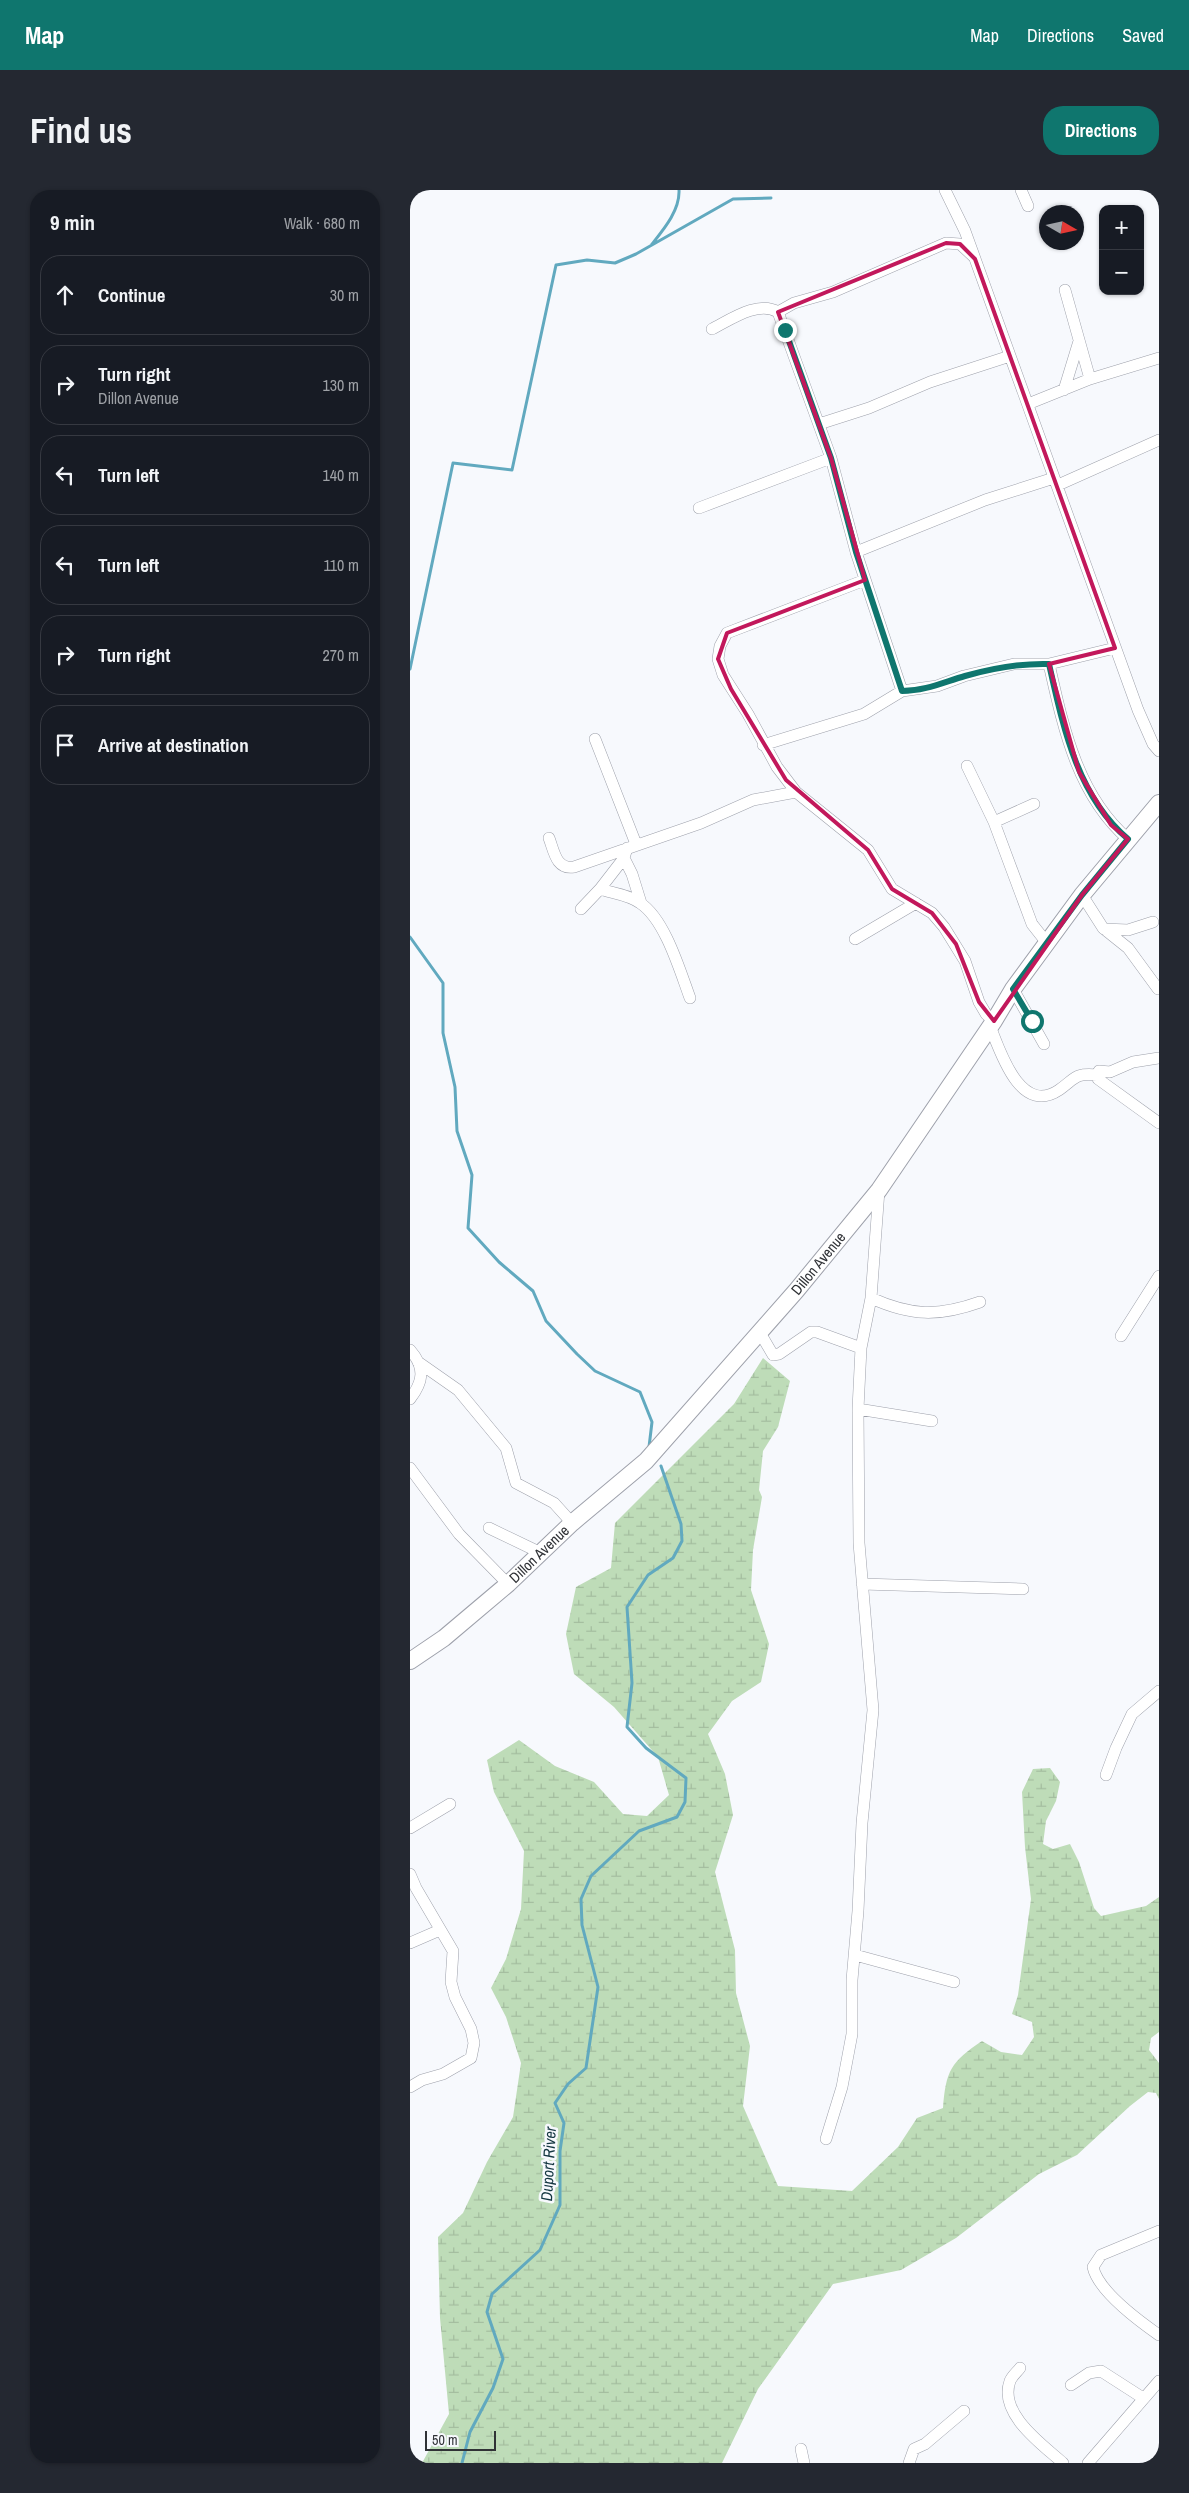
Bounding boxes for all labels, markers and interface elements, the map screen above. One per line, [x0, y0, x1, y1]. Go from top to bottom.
text: Map [25, 19, 64, 51]
text: Map [970, 23, 999, 48]
text: Directions [1027, 23, 1094, 48]
text: Saved [1122, 23, 1164, 48]
button: Directions [1043, 106, 1159, 155]
text: Find us [30, 107, 132, 154]
north arrow [1039, 205, 1084, 250]
map controls [1099, 205, 1144, 295]
button: + [1099, 205, 1144, 250]
text: 9 min [50, 208, 95, 237]
text: Walk · 680 m [284, 212, 360, 234]
button: − [1099, 250, 1144, 295]
icon: ahead [51, 281, 79, 309]
text: Continue [98, 282, 166, 308]
text: 30 m [330, 284, 359, 306]
route end [774, 319, 797, 342]
text: Turn right [98, 361, 170, 387]
icon: right [51, 371, 79, 399]
text: 130 m [323, 374, 359, 396]
text: Dillon Avenue [98, 387, 179, 409]
icon: left [51, 461, 79, 489]
text: Turn left [98, 462, 159, 488]
text: 140 m [323, 464, 359, 486]
icon: left [51, 551, 79, 579]
text: Turn left [98, 552, 159, 578]
text: 110 m [323, 554, 359, 576]
icon: right [51, 641, 79, 669]
text: Turn right [98, 642, 170, 668]
text: 270 m [323, 644, 359, 666]
icon: arrive [51, 731, 79, 759]
text: Arrive at destination [98, 732, 249, 758]
route start [1021, 1010, 1044, 1033]
street label: Dillon Avenue [786, 1227, 850, 1299]
street label: Dillon Avenue [504, 1520, 574, 1588]
water label: Duport River [535, 2126, 561, 2202]
scale bar [425, 2428, 496, 2451]
text: 50 m [432, 2431, 458, 2449]

